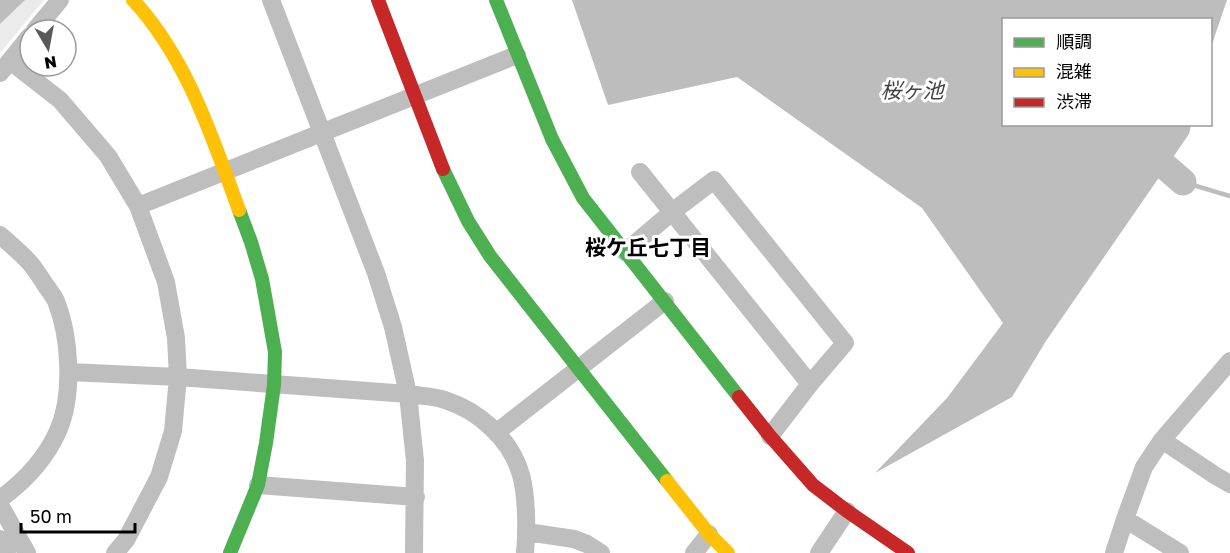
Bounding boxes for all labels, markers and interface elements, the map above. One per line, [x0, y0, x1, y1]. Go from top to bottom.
north arrow [18, 18, 78, 78]
legend [1002, 18, 1212, 126]
text: 順調 [1056, 30, 1092, 52]
text: N [43, 52, 58, 74]
text: 混雑 [1056, 60, 1092, 82]
water label: 桜ヶ池 [881, 77, 945, 103]
text: 渋滞 [1056, 90, 1092, 112]
district label: 桜ケ丘七丁目 [585, 234, 711, 260]
scale bar [21, 496, 135, 534]
text: 50 m [30, 505, 72, 527]

